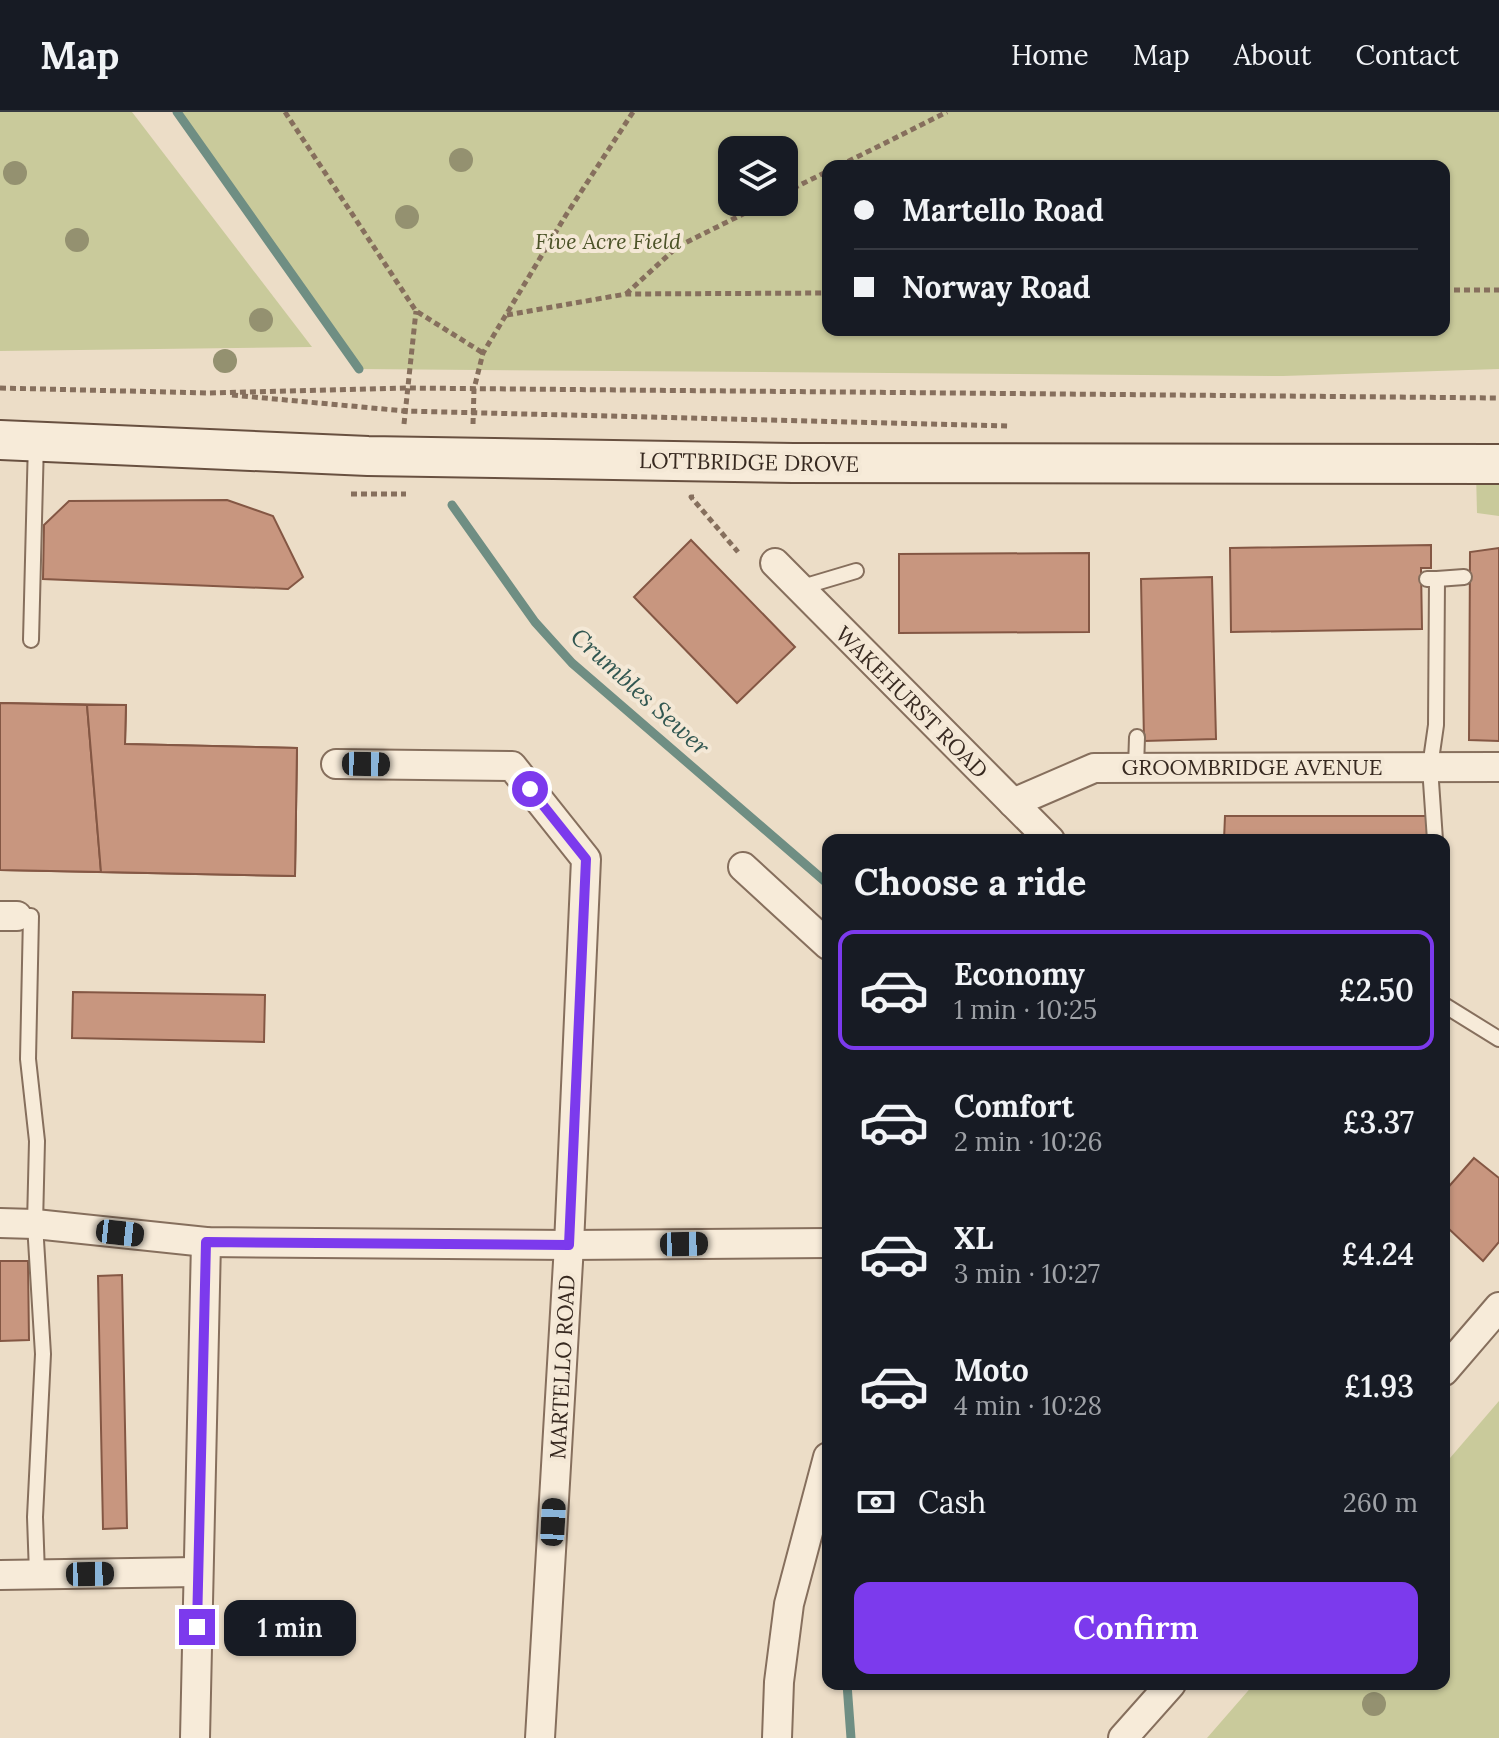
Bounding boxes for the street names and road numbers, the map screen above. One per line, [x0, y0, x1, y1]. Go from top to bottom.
street label: LOTTBRIDGE DROVE [639, 446, 859, 478]
street label: WAKEHURST ROAD [830, 620, 994, 784]
street label: GROOMBRIDGE AVENUE [1122, 753, 1382, 781]
street label: MARTELLO ROAD [543, 1274, 581, 1460]

